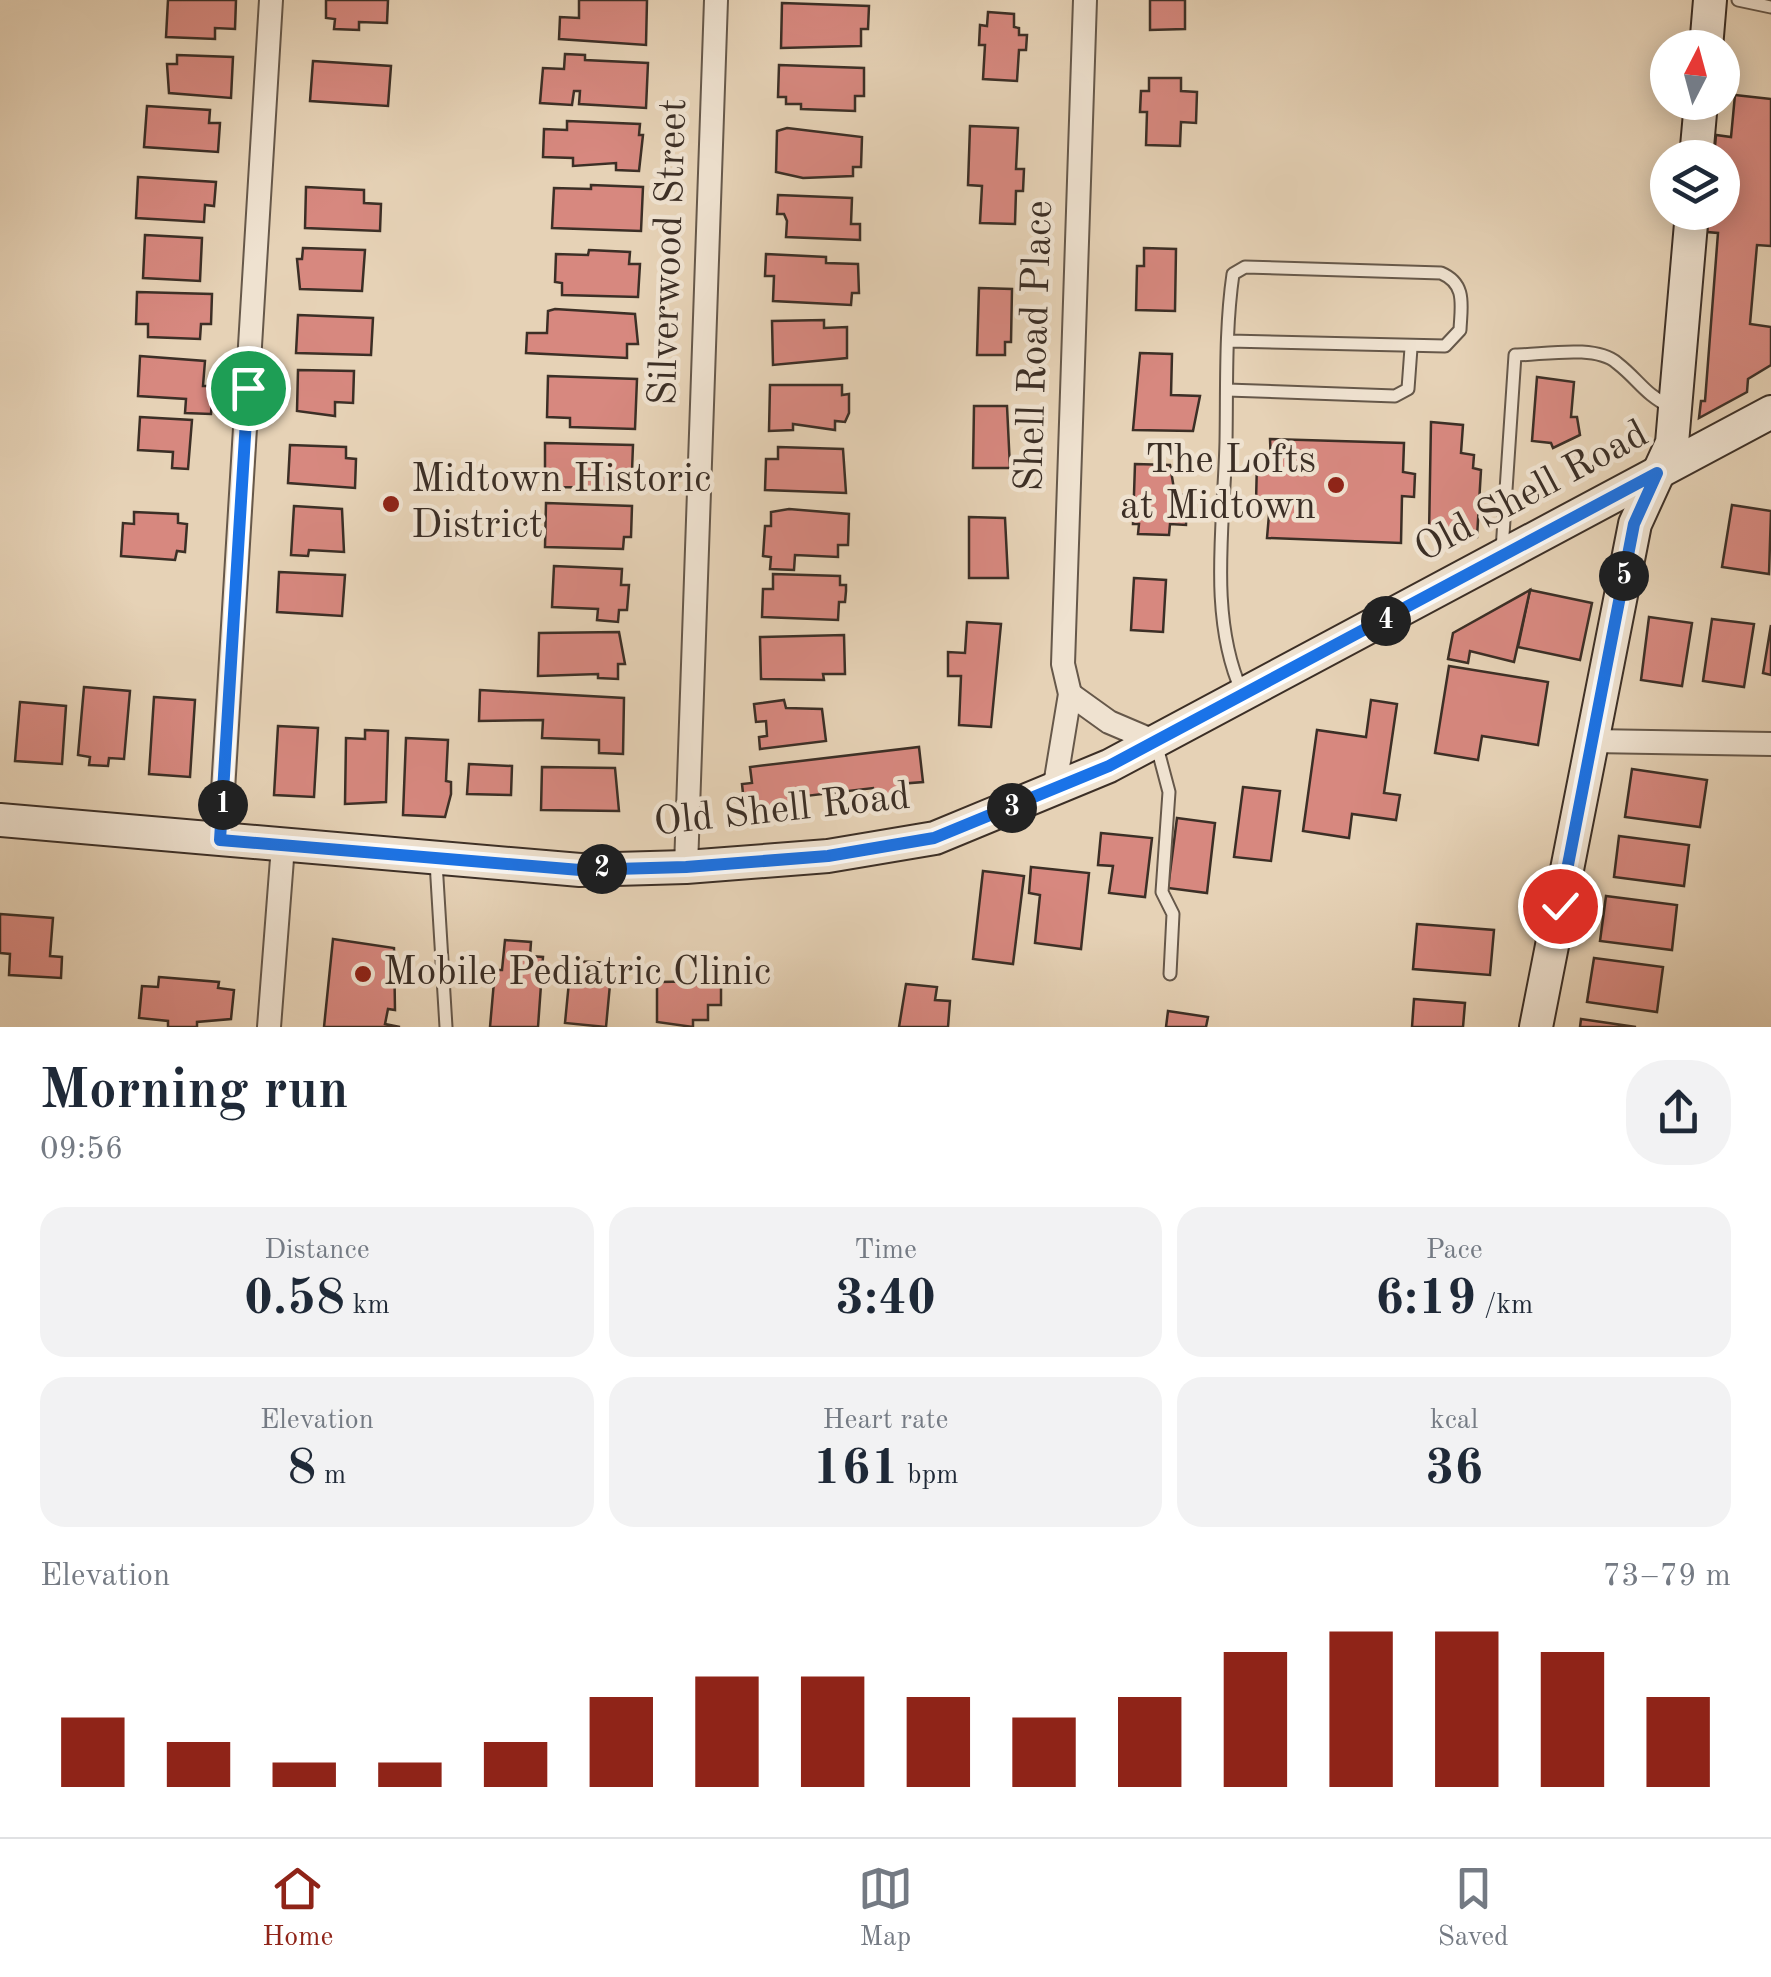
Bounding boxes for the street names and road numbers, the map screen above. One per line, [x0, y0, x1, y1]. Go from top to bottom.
street label: Silverwood Street [645, 98, 695, 406]
street label: Shell Road Place [1011, 200, 1061, 492]
street label: Old Shell Road [1409, 415, 1655, 571]
street label: Old Shell Road [652, 778, 912, 844]

